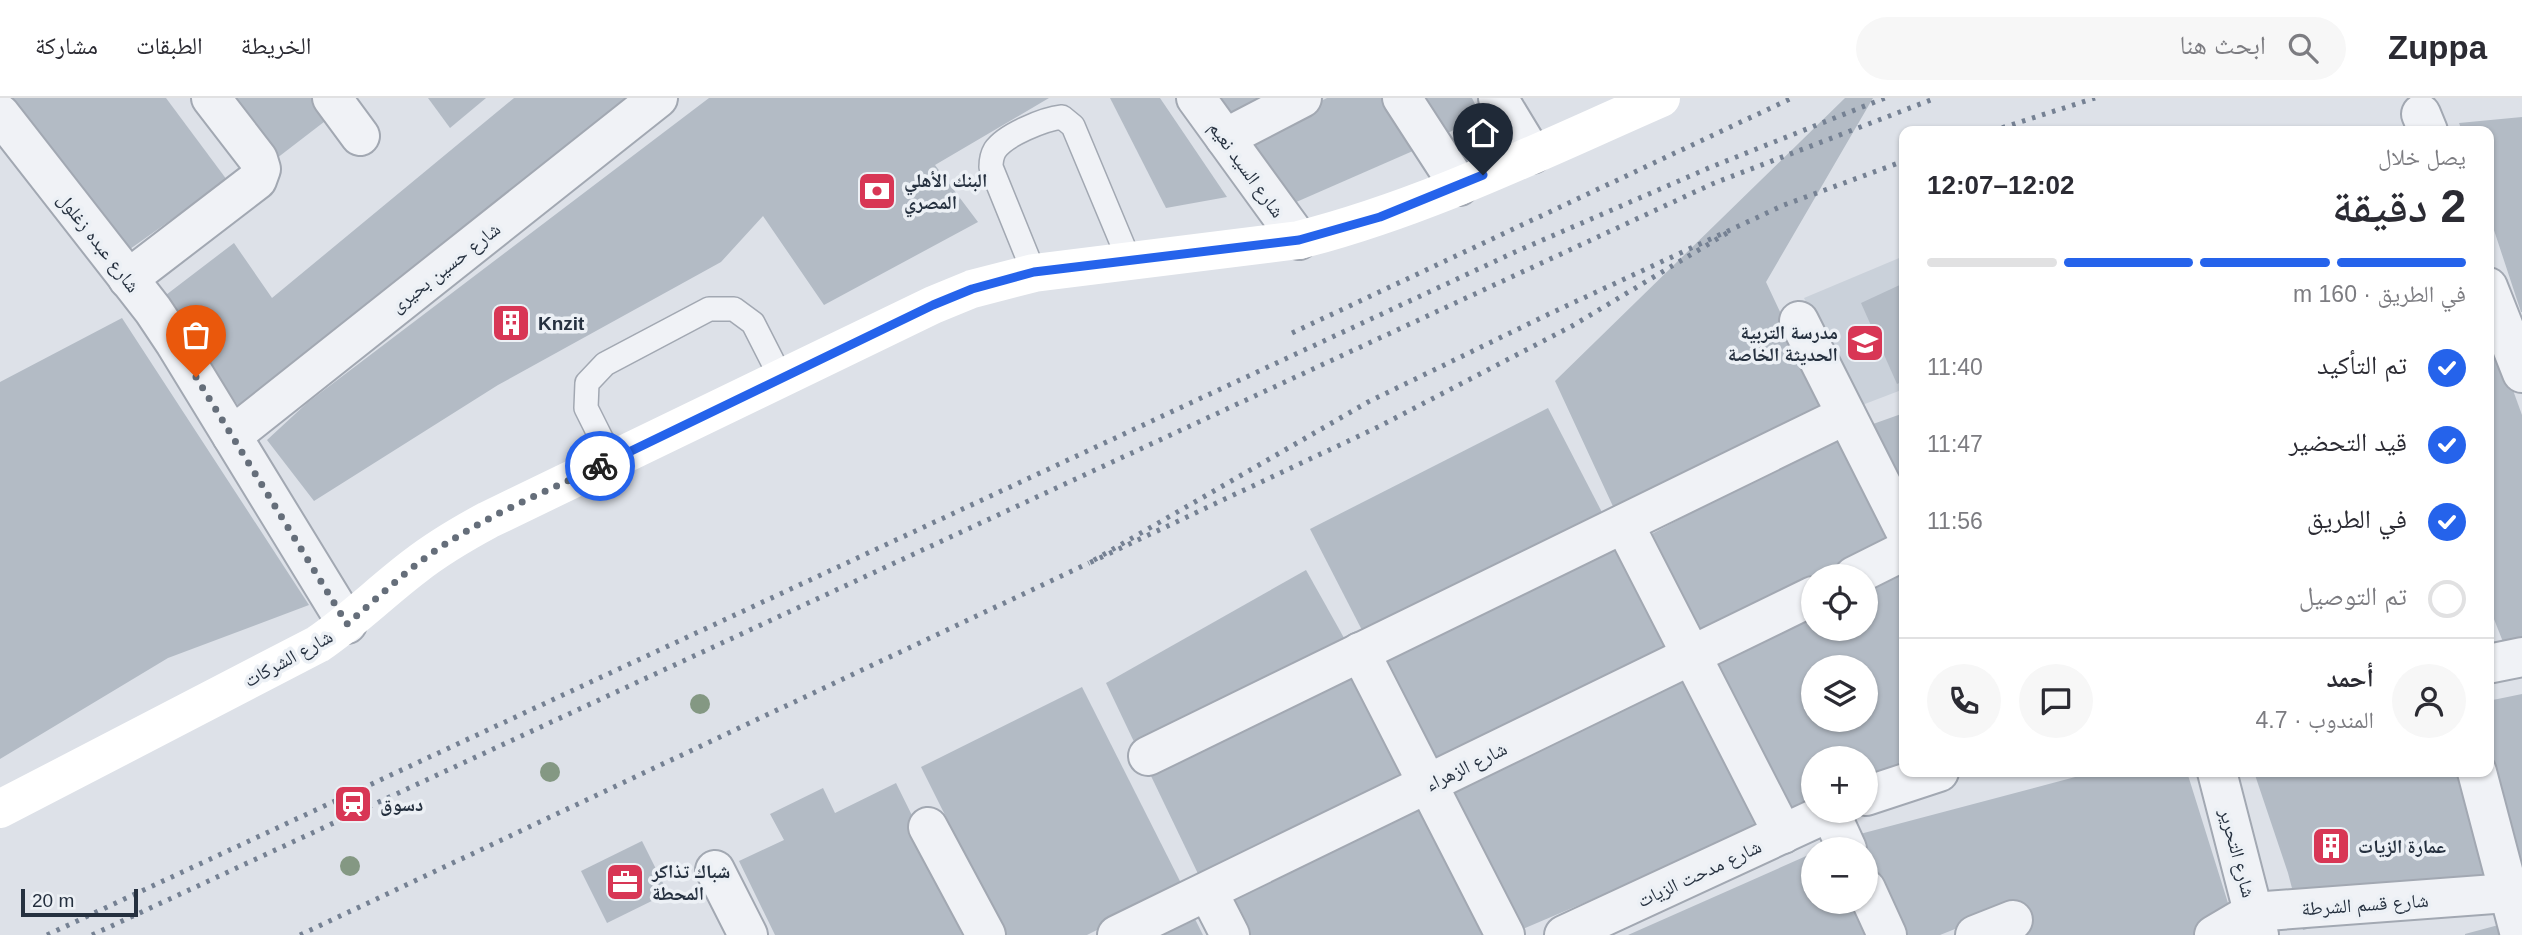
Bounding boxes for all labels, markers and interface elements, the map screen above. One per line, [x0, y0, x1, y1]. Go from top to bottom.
search box [1856, 17, 2346, 80]
icon: search [2284, 29, 2322, 67]
text: Zuppa [2388, 29, 2487, 66]
text: ابحث هنا [2180, 30, 2266, 60]
text: مشاركة [35, 32, 98, 59]
text: الطبقات [136, 32, 203, 59]
text: الخريطة [241, 32, 311, 59]
pin [1453, 103, 1513, 175]
icon: home [1464, 114, 1502, 152]
street label: شارع السيد نعيم [1203, 117, 1288, 223]
text: يصل خلال [2378, 144, 2466, 170]
bank icon: البنك الأهلي المصري [856, 170, 898, 212]
place label: البنك الأهلي المصري [904, 170, 987, 218]
text: 12:02–12:07 [1927, 170, 2074, 200]
text: 2 دقيقة [2332, 180, 2466, 232]
street label: شارع عبده زغلول [52, 188, 144, 297]
street label: شارع حسين بحيرى [386, 218, 505, 318]
text: في الطريق · 160 m [2293, 281, 2466, 307]
building icon: Knzit [490, 302, 532, 344]
pin [166, 305, 226, 377]
place label: Knzit [538, 313, 585, 334]
icon: bag [177, 316, 215, 354]
place label: مدرسة التربية الحديثة الخاصة [1728, 322, 1838, 366]
school or university icon: مدرسة التربية الحديثة الخاصة [1844, 322, 1886, 364]
icon: check [2428, 349, 2466, 387]
text: تم التأكيد [2317, 350, 2407, 380]
text: 11:40 [1927, 354, 1983, 380]
icon: check [2428, 426, 2466, 464]
text: قيد التحضير [2289, 427, 2407, 457]
courier [565, 431, 635, 501]
text: 11:47 [1927, 431, 1983, 457]
icon: bike [581, 447, 619, 485]
icon: check [2428, 503, 2466, 541]
text: في الطريق [2307, 504, 2407, 534]
text: 11:56 [1927, 508, 1983, 534]
map controls [1801, 564, 1878, 914]
button: locate [1801, 564, 1878, 641]
text: تم التوصيل [2299, 581, 2407, 611]
street label: شارع الشركات [240, 626, 336, 692]
button: layers [1801, 655, 1878, 732]
text: أحمد [2326, 663, 2374, 693]
button: phone [1927, 664, 2001, 738]
button: chat [2019, 664, 2093, 738]
button: person [2392, 664, 2466, 738]
text: المندوب · 4.7 [2256, 707, 2374, 733]
street label: شارع الزهراء [1422, 738, 1511, 796]
button: + [1801, 746, 1878, 823]
station icon: دسوق [332, 783, 374, 825]
place label: دسوق [380, 794, 423, 816]
street label: شارع التحرير [2214, 805, 2259, 900]
building icon: عمارة الزيات [2310, 825, 2352, 867]
street label: شارع مدحت الزيات [1634, 836, 1765, 912]
place label: عمارة الزيات [2358, 836, 2446, 858]
button: − [1801, 837, 1878, 914]
office icon: شباك تذاكر المحطة [604, 861, 646, 903]
place label: شباك تذاكر المحطة [651, 861, 730, 904]
scale bar [21, 886, 138, 918]
text: 20 m [32, 890, 74, 911]
street label: شارع قسم الشرطة [2301, 890, 2429, 921]

